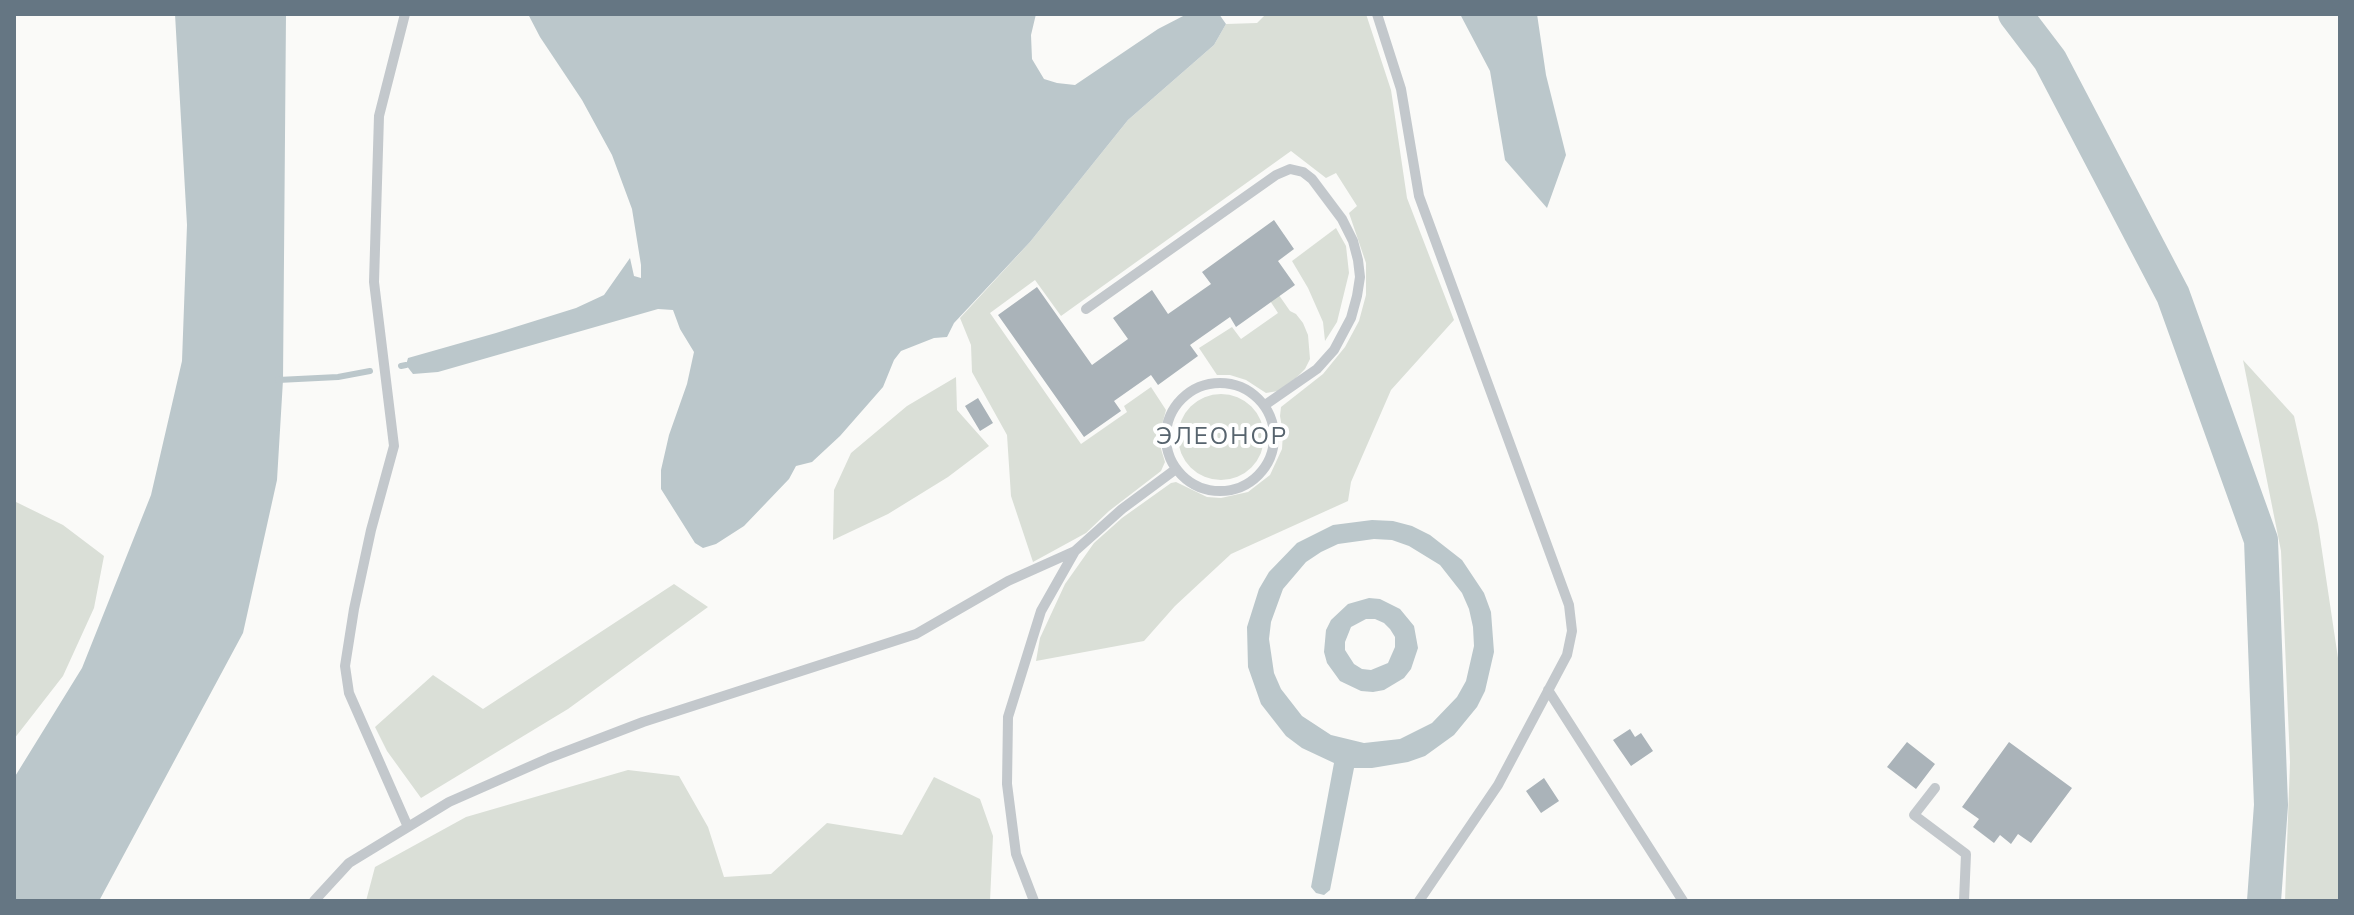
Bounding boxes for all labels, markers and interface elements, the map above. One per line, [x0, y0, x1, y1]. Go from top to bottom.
district label: ЭЛЕОНОР [1156, 424, 1288, 452]

